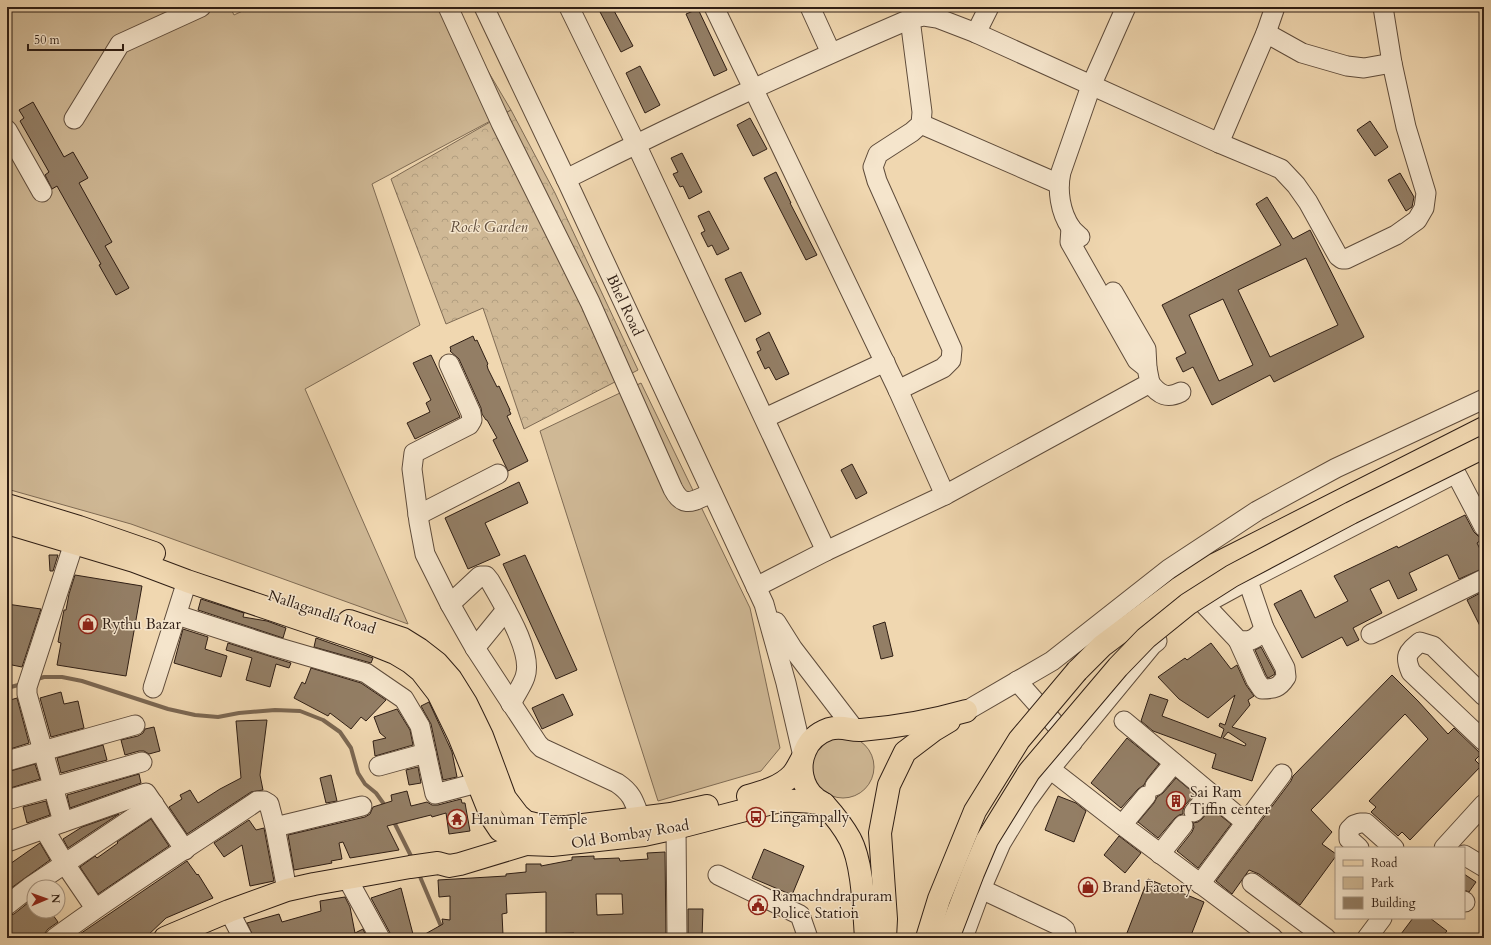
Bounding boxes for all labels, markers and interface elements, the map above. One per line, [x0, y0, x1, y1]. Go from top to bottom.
scale bar [28, 26, 123, 52]
text: 50 m [34, 32, 61, 48]
park label: Rock Garden [450, 217, 529, 237]
street label: Bhel Road [602, 271, 648, 339]
street label: Nallagandla Road [266, 585, 378, 639]
shop icon: Rythu Bazar [77, 613, 99, 635]
place label: Rythu Bazar [102, 614, 181, 634]
place label: Sai Ram Tiffin center [1190, 782, 1270, 819]
building icon: Sai Ram Tiffin center [1165, 790, 1187, 812]
bus stop icon: Lingampally [745, 806, 767, 828]
place label: Lingampally [770, 807, 849, 827]
temple icon: Hanuman Temple [446, 808, 468, 830]
place label: Hanuman Temple [471, 809, 588, 829]
street label: Old Bombay Road [570, 815, 690, 853]
legend [1335, 847, 1465, 919]
text: Road [1371, 855, 1398, 871]
text: Park [1371, 875, 1395, 891]
shop icon: Brand Factory [1077, 876, 1099, 898]
place label: Brand Factory [1102, 877, 1193, 897]
north arrow [26, 879, 66, 919]
place label: Ramachndrapuram Police Station [772, 886, 893, 923]
text: N [48, 894, 63, 904]
public building icon: Ramachndrapuram Police Station [747, 894, 769, 916]
text: Building [1371, 895, 1416, 911]

